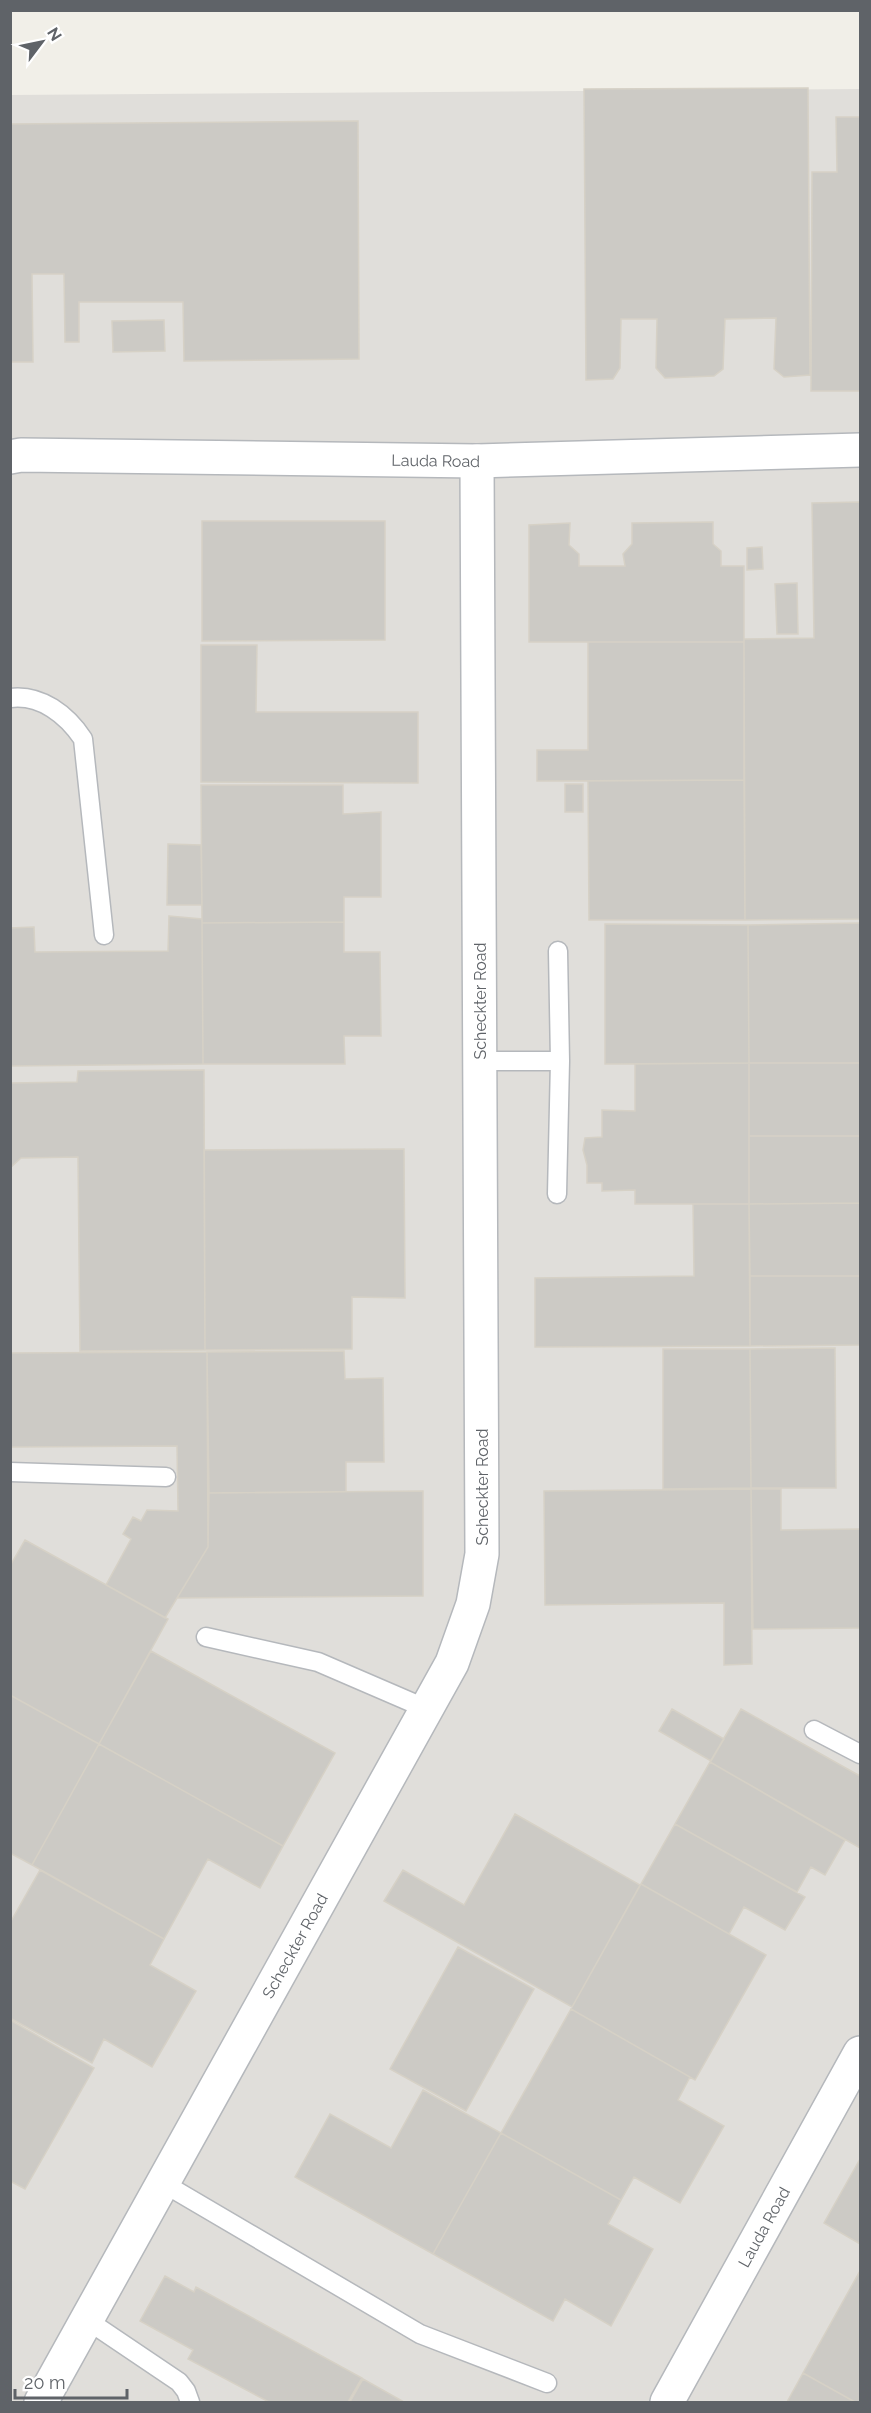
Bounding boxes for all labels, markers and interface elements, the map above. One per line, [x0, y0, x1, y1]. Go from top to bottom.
north arrow [12, 12, 72, 72]
text: N [43, 24, 66, 45]
street label: Lauda Road [391, 450, 480, 471]
street label: Scheckter Road [471, 943, 490, 1059]
street label: Scheckter Road [473, 1429, 492, 1545]
street label: Scheckter Road [258, 1890, 331, 2002]
street label: Lauda Road [734, 2184, 794, 2270]
scale bar [15, 2362, 128, 2400]
text: 20 m [24, 2372, 66, 2393]

